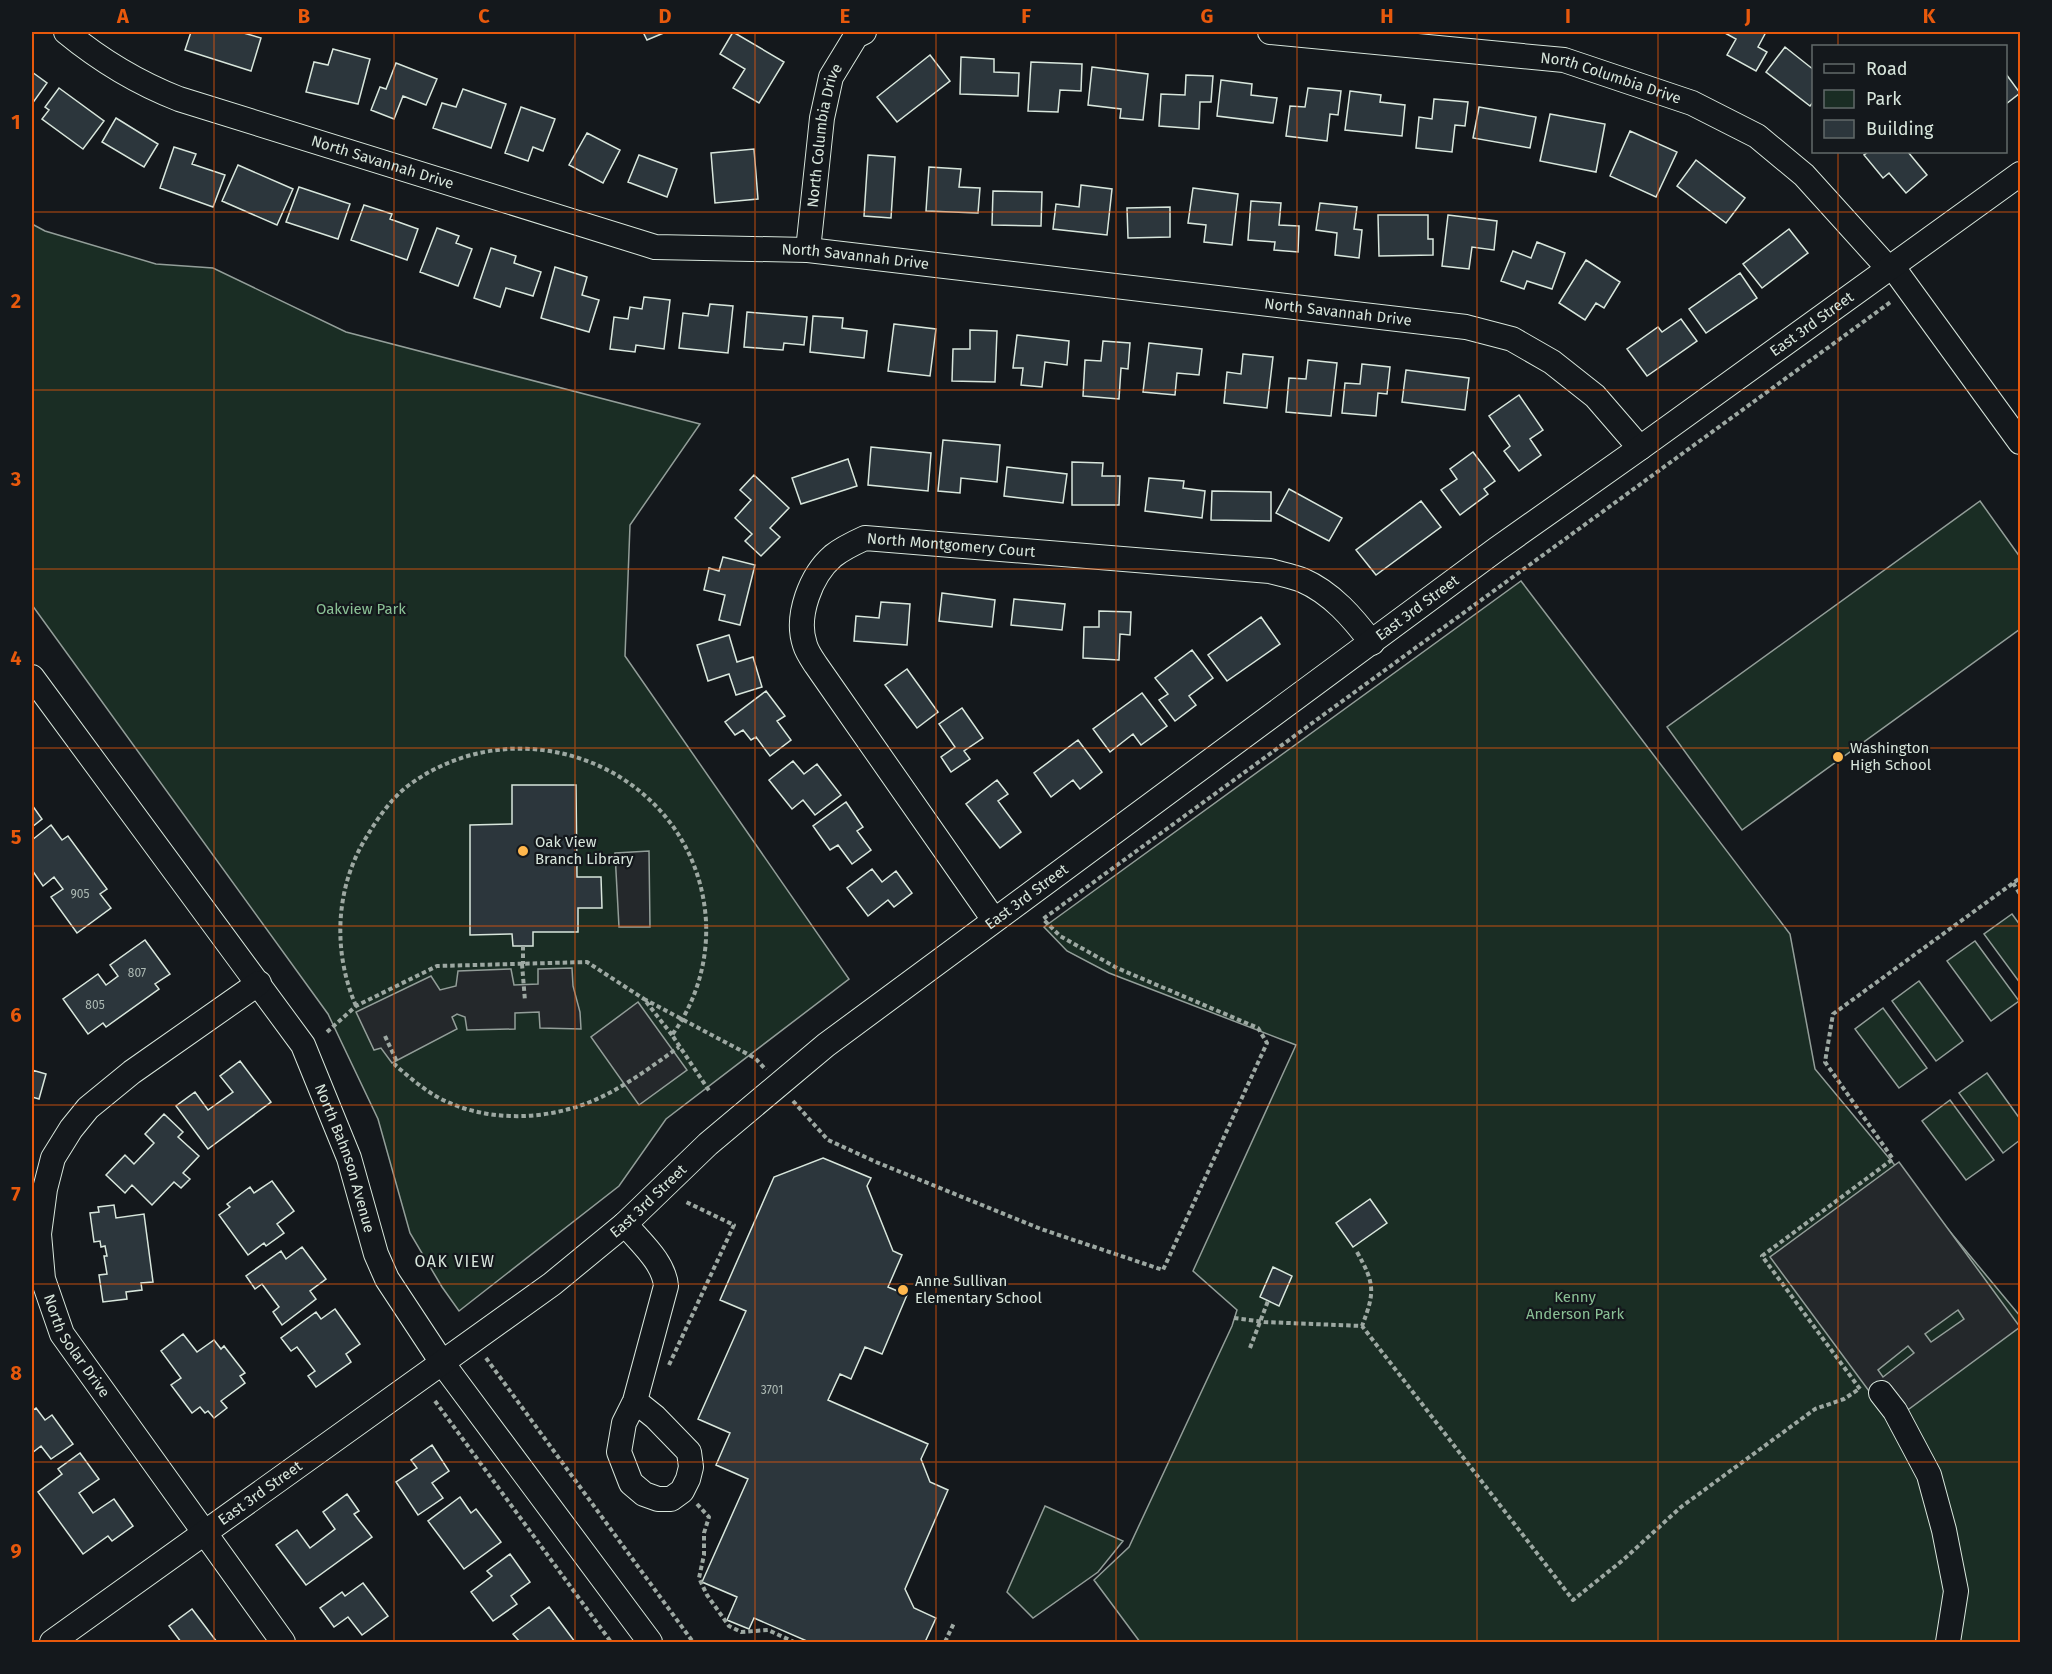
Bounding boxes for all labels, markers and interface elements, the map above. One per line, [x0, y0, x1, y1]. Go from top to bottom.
text: A [116, 4, 130, 28]
text: B [298, 4, 310, 28]
text: C [478, 4, 490, 28]
text: D [658, 4, 672, 28]
text: E [840, 4, 850, 28]
text: F [1021, 4, 1031, 28]
text: G [1201, 4, 1213, 28]
text: H [1380, 4, 1394, 28]
text: I [1565, 4, 1571, 28]
text: J [1744, 4, 1751, 28]
text: K [1923, 4, 1936, 28]
legend [1812, 45, 2007, 153]
street label: North Columbia Drive [1540, 49, 1683, 108]
text: Road [1866, 58, 1908, 80]
street label: North Columbia Drive [804, 60, 846, 208]
text: Park [1866, 88, 1902, 110]
text: 1 [11, 110, 21, 134]
text: Building [1866, 118, 1934, 140]
street label: North Savannah Drive [309, 132, 456, 193]
street label: North Savannah Drive [781, 240, 930, 273]
street label: East 3rd Street [1766, 288, 1858, 360]
text: 2 [11, 289, 21, 313]
street label: North Savannah Drive [1263, 294, 1413, 330]
text: 3 [10, 467, 21, 491]
street label: North Montgomery Court [866, 529, 1037, 561]
street label: East 3rd Street [1372, 571, 1463, 645]
park label: Oakview Park [316, 600, 406, 618]
text: 4 [10, 646, 22, 670]
place label: Washington High School [1850, 739, 1932, 774]
marker: Washington High School [1831, 750, 1845, 764]
text: 5 [11, 825, 22, 849]
place label: Oak View Branch Library [535, 833, 634, 868]
marker: Oak View Branch Library [516, 844, 530, 858]
street label: East 3rd Street [981, 860, 1072, 933]
house number: 905 [70, 887, 90, 901]
house number: 807 [128, 966, 146, 980]
house number: 805 [85, 998, 105, 1012]
text: 6 [10, 1003, 22, 1027]
street label: North Bahnson Avenue [311, 1081, 379, 1235]
street label: East 3rd Street [606, 1160, 691, 1242]
text: 7 [11, 1182, 21, 1206]
district label: OAK VIEW [414, 1252, 496, 1271]
place label: Anne Sullivan Elementary School [915, 1272, 1043, 1307]
marker: Anne Sullivan Elementary School [896, 1283, 910, 1297]
park label: Kenny Anderson Park [1526, 1288, 1624, 1323]
street label: North Solar Drive [40, 1292, 114, 1401]
text: 8 [10, 1361, 22, 1385]
house number: 3701 [761, 1383, 783, 1397]
street label: East 3rd Street [215, 1457, 306, 1529]
text: 9 [10, 1539, 22, 1563]

